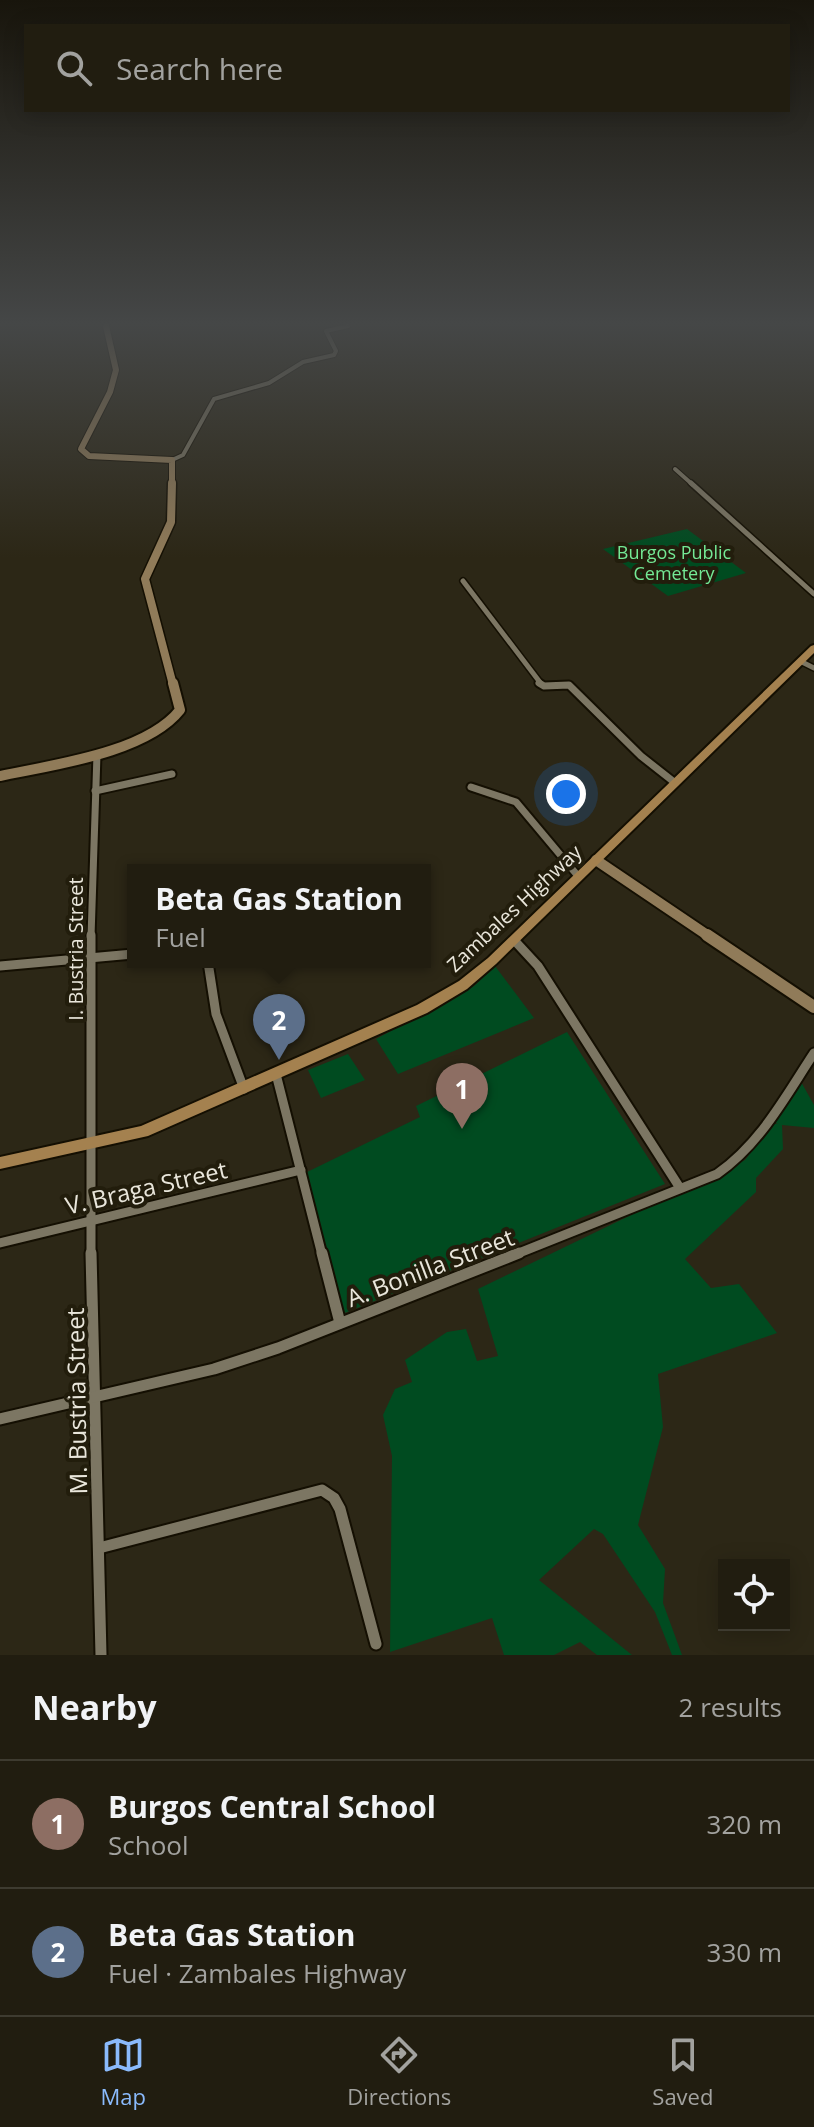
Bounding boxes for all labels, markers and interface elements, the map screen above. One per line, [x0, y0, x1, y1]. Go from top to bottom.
search box [24, 24, 790, 112]
icon: search [52, 46, 96, 90]
text: Search here [116, 48, 283, 89]
park label: Burgos Public Cemetery [617, 540, 732, 585]
your location [546, 774, 586, 814]
street label: Zambales Highway [441, 838, 588, 978]
popup [127, 864, 431, 968]
street label: I. Bustria Street [62, 877, 89, 1021]
text: Beta Gas Station [155, 878, 403, 919]
text: Fuel [155, 919, 206, 955]
pin: 2 [253, 994, 305, 1060]
pin: 1 [436, 1063, 488, 1129]
street label: V. Braga Street [62, 1152, 230, 1222]
street label: A. Bonilla Street [341, 1220, 519, 1314]
street label: M. Bustria Street [58, 1307, 94, 1495]
map controls [718, 1559, 790, 1631]
button: locate [718, 1559, 790, 1631]
text: Nearby [32, 1684, 157, 1730]
text: 2 results [679, 1689, 782, 1725]
text: Burgos Central School [108, 1786, 436, 1827]
text: 1 [51, 1806, 65, 1842]
text: 320 m [707, 1806, 782, 1842]
text: School [108, 1827, 189, 1863]
text: Beta Gas Station [108, 1914, 356, 1955]
text: 2 [51, 1934, 65, 1970]
text: 330 m [707, 1934, 782, 1970]
text: Fuel · Zambales Highway [108, 1955, 406, 1991]
tab: Map [101, 2033, 146, 2111]
tab: Directions [347, 2033, 451, 2111]
tab: Saved [652, 2033, 713, 2111]

